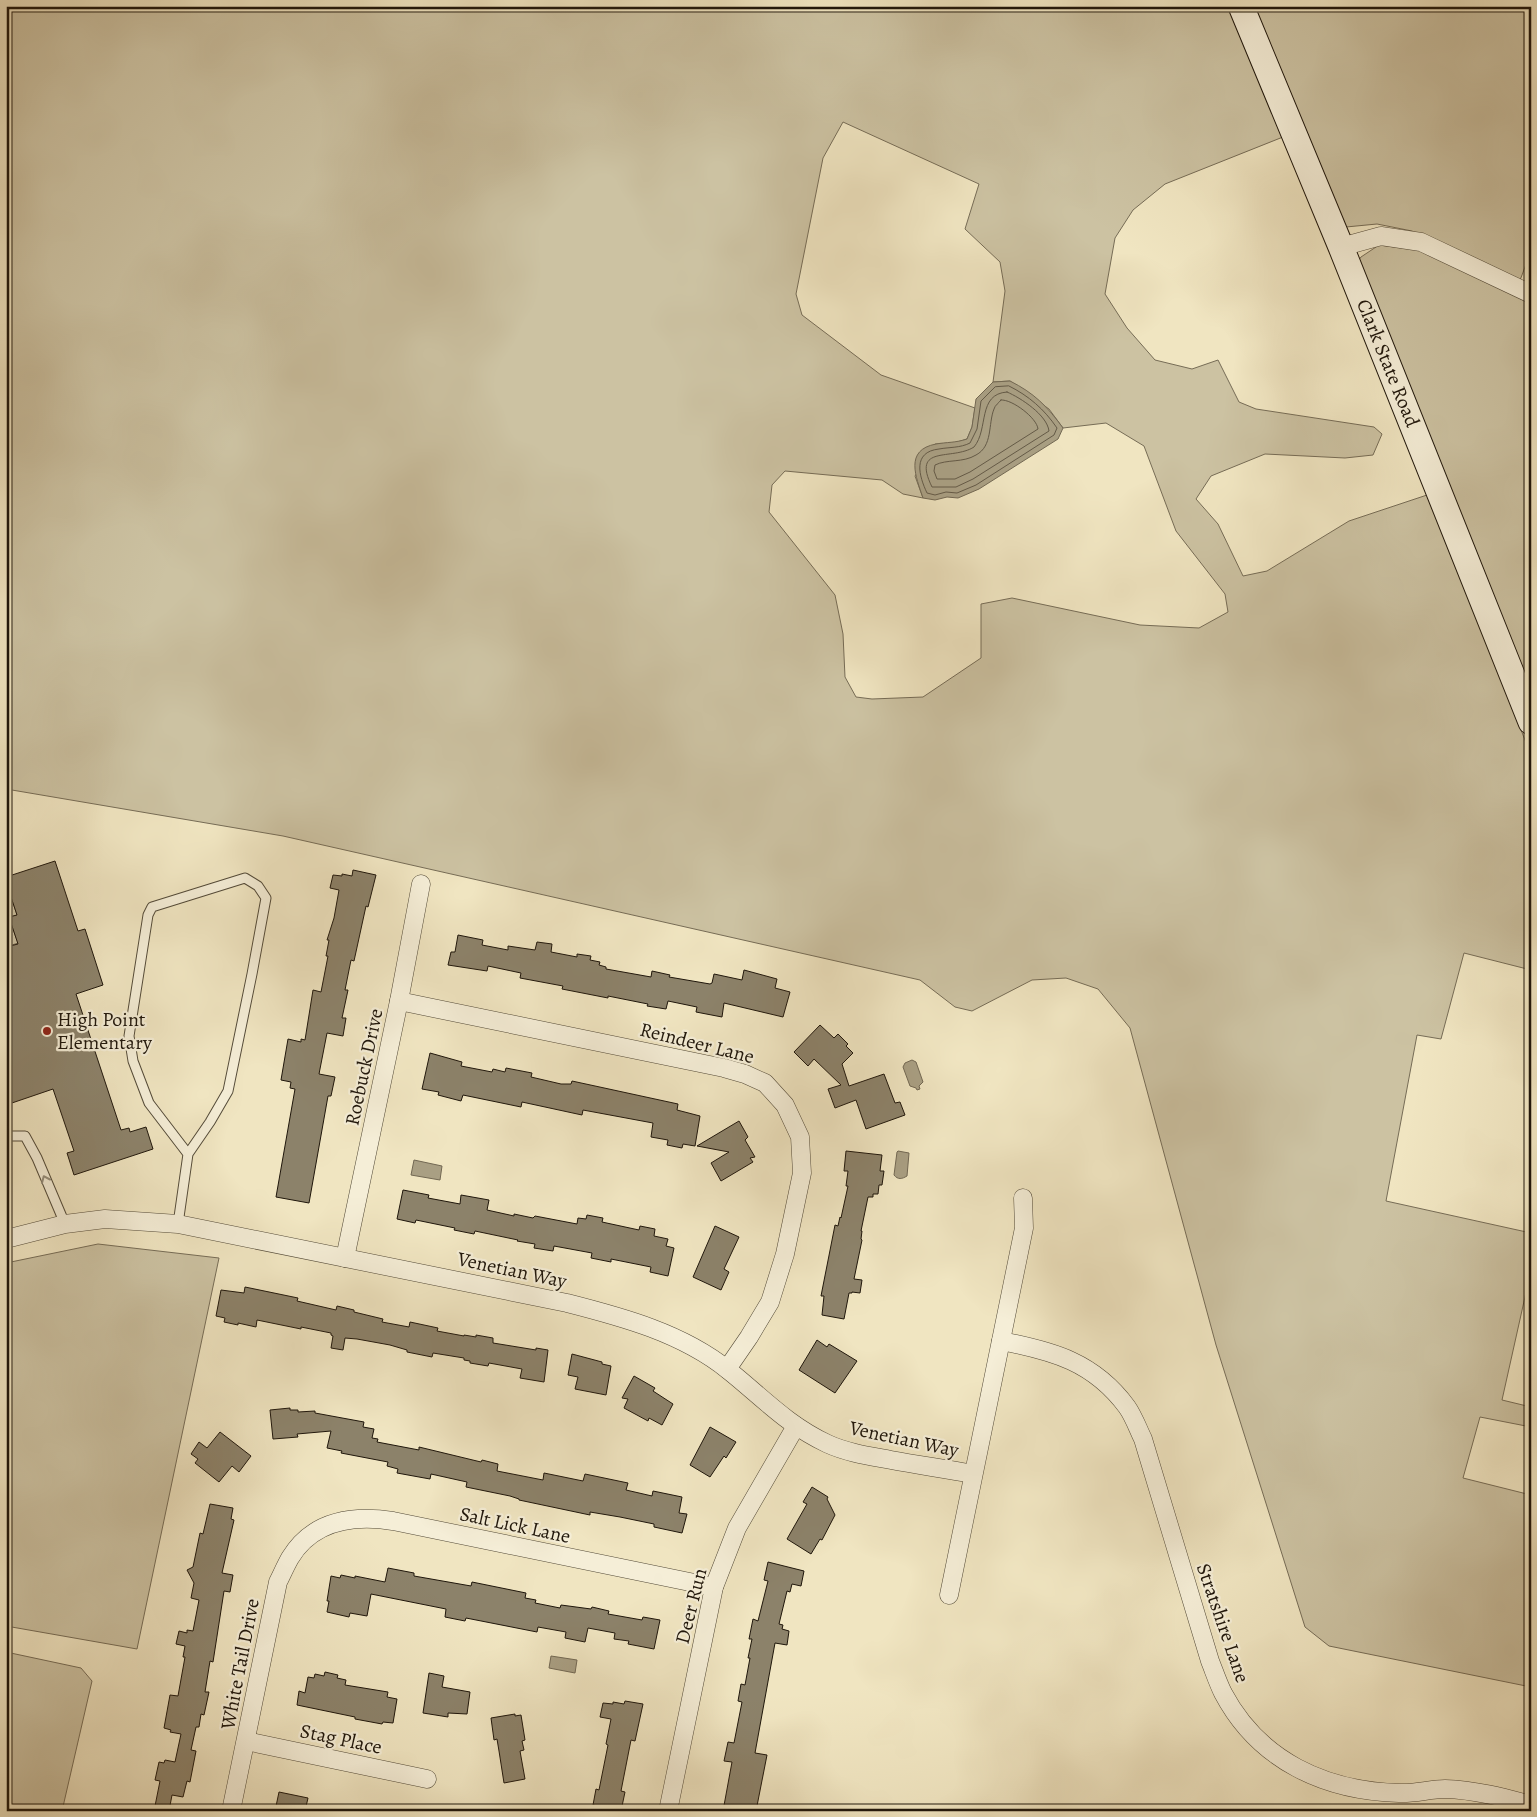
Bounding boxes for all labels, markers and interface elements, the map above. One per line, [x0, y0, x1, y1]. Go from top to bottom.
street label: Clark State Road [1350, 295, 1426, 431]
place label: High Point Elementary [57, 1006, 153, 1056]
street label: Roebuck Drive [338, 1006, 390, 1128]
street label: Reindeer Lane [637, 1016, 757, 1070]
marker: High Point Elementary [41, 1025, 53, 1037]
one-way arrow [41, 1175, 52, 1184]
street label: Venetian Way [454, 1245, 570, 1295]
street label: Venetian Way [846, 1414, 962, 1464]
street label: Salt Lick Lane [457, 1500, 573, 1550]
street label: Stratshire Lane [1190, 1560, 1256, 1686]
street label: Deer Run [669, 1565, 713, 1647]
street label: White Tail Drive [214, 1596, 266, 1733]
street label: Stag Place [298, 1717, 384, 1761]

